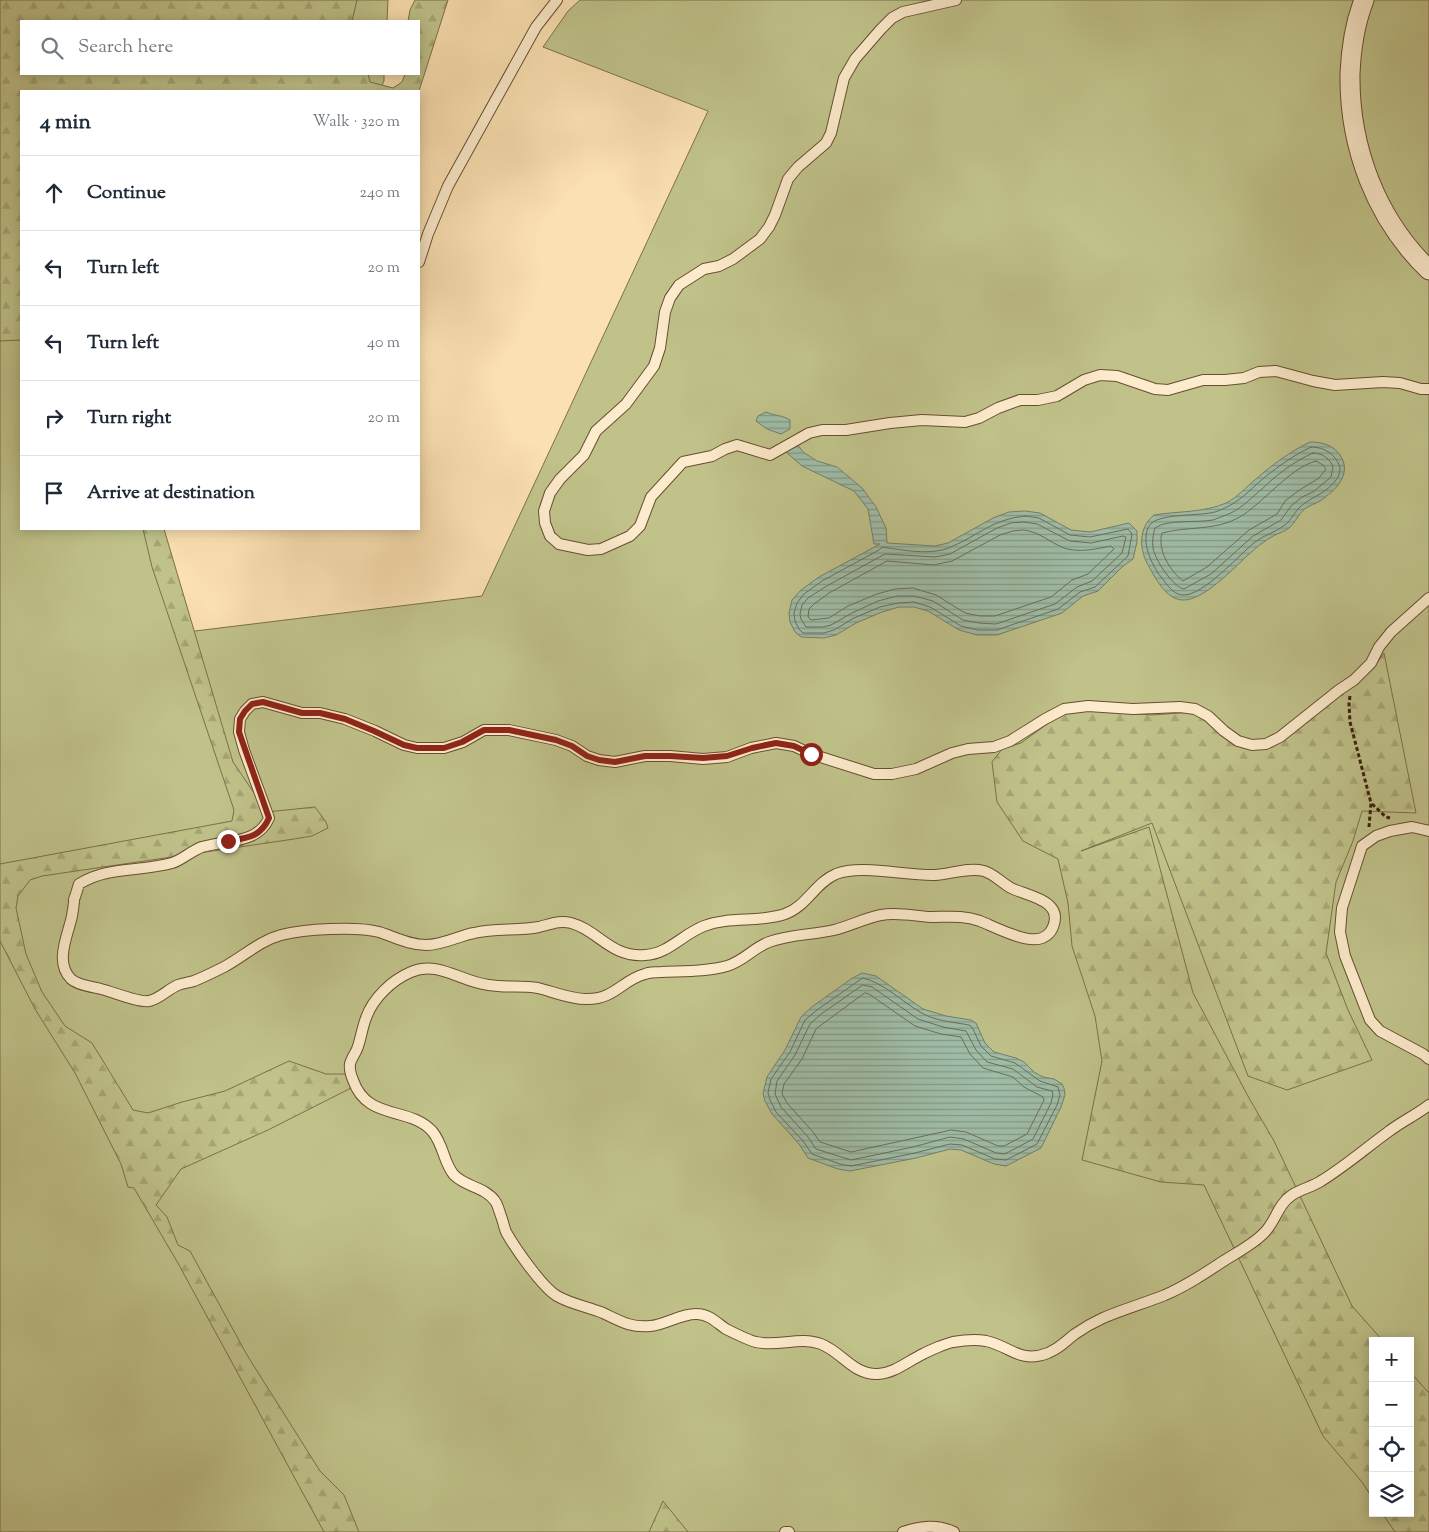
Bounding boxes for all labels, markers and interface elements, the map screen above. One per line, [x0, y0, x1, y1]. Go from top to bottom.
search box [20, 20, 420, 75]
icon: search [38, 34, 66, 62]
text: Search here [78, 34, 173, 61]
text: 4 min [40, 108, 91, 138]
text: Walk · 320 m [313, 111, 400, 134]
icon: ahead [40, 179, 68, 207]
text: Continue [87, 180, 166, 207]
text: 240 m [359, 182, 400, 205]
icon: left [40, 254, 68, 282]
text: Turn left [87, 255, 159, 282]
text: 20 m [367, 257, 400, 280]
icon: left [40, 329, 68, 357]
text: Turn left [87, 330, 159, 357]
text: 40 m [367, 332, 400, 355]
icon: right [40, 404, 68, 432]
text: Turn right [87, 405, 171, 432]
text: 20 m [367, 407, 400, 430]
icon: arrive [40, 479, 68, 507]
text: Arrive at destination [87, 480, 255, 507]
route start [800, 743, 823, 766]
route end [217, 830, 240, 853]
map controls [1369, 1337, 1414, 1517]
button: + [1369, 1337, 1414, 1382]
button: − [1369, 1382, 1414, 1427]
button: locate [1369, 1427, 1414, 1472]
button: layers [1369, 1472, 1414, 1517]

